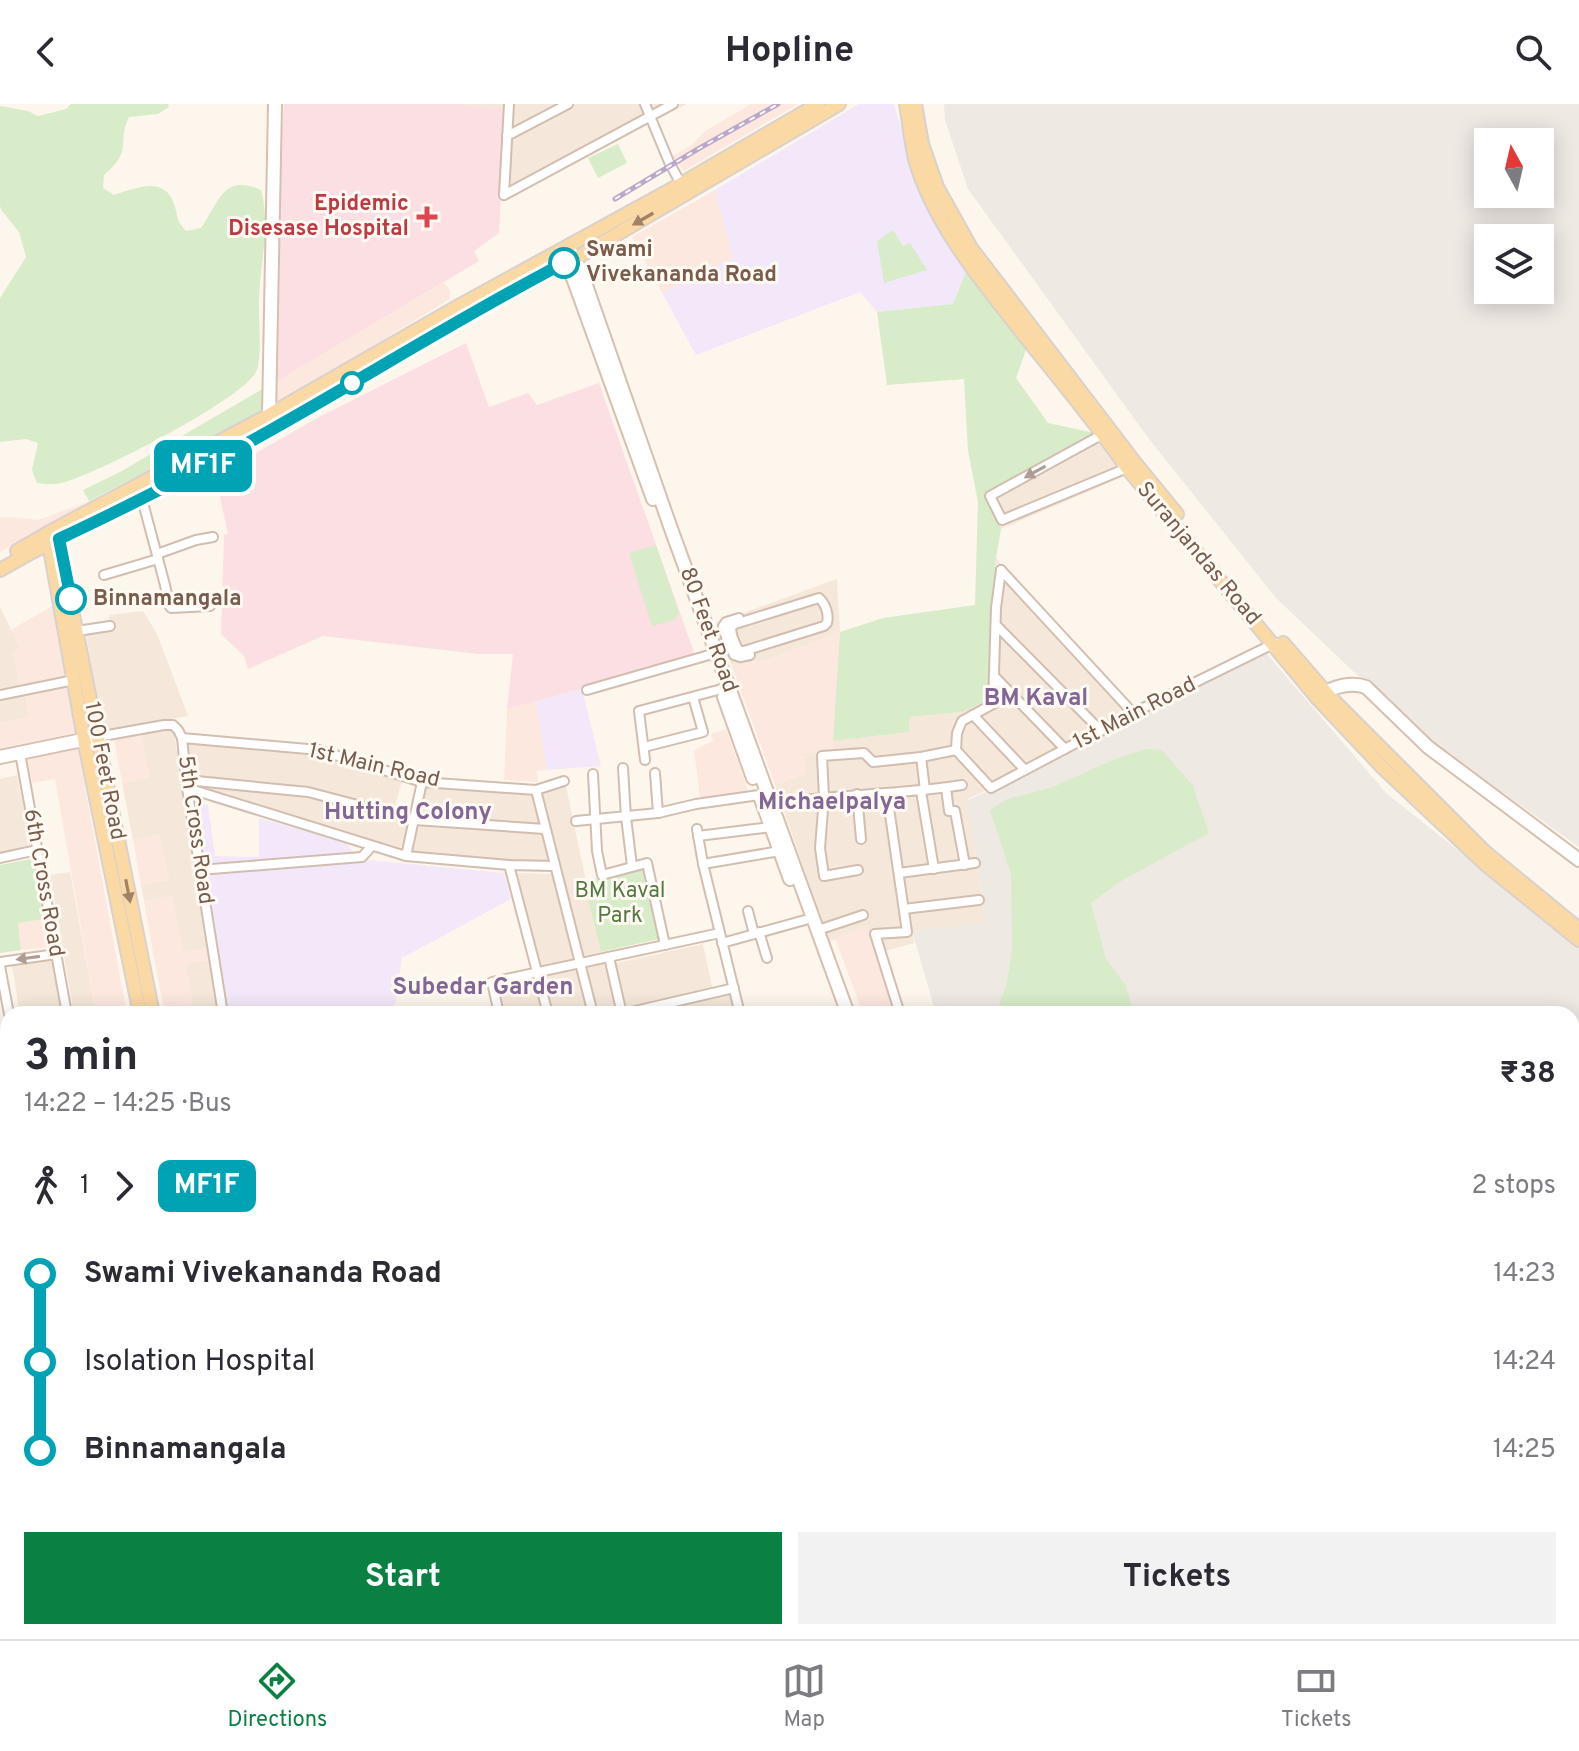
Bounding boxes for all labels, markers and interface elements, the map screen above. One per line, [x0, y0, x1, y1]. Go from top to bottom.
text: Hopline [725, 29, 854, 75]
icon: back [24, 30, 68, 74]
icon: search [1511, 30, 1555, 74]
north arrow [1474, 128, 1554, 208]
map controls [1474, 128, 1554, 304]
place label: Epidemic Disesase Hospital [228, 191, 409, 243]
marker: Epidemic Disesase Hospital [416, 206, 438, 228]
one-way arrow [632, 212, 654, 226]
button: layers [1474, 224, 1554, 304]
place label: Swami Vivekananda Road [586, 237, 777, 289]
marker: Swami Vivekananda Road [549, 248, 579, 278]
unlabelled marker [341, 372, 363, 394]
line badge: MF1F [147, 440, 259, 492]
text: MF1F [170, 448, 236, 484]
one-way arrow [1023, 465, 1046, 478]
street label: Suranjandas Road [1130, 477, 1266, 631]
street label: 80 Feet Road [673, 564, 743, 696]
marker: Binnamangala [56, 584, 86, 614]
place label: Binnamangala [93, 586, 241, 613]
street label: 1st Main Road [1069, 672, 1201, 756]
district label: BM Kaval [984, 684, 1088, 714]
street label: 100 Feet Road [77, 700, 131, 842]
street label: 1st Main Road [306, 738, 442, 794]
street label: 5th Cross Road [171, 754, 219, 906]
district label: Michaelpalya [758, 788, 906, 818]
district label: Hutting Colony [324, 798, 492, 828]
street label: 6th Cross Road [17, 807, 69, 959]
one-way arrow [122, 878, 135, 903]
park label: BM Kaval Park [574, 878, 666, 930]
one-way arrow [15, 952, 40, 965]
district label: Subedar Garden [393, 973, 573, 1003]
text: 3 min [24, 1030, 138, 1086]
text: ₹38 [1499, 1056, 1556, 1093]
text: 14:22 – 14:25 · Bus [24, 1088, 232, 1121]
icon: walk [24, 1164, 68, 1208]
icon: forward [102, 1164, 146, 1208]
text: MF1F [174, 1168, 240, 1204]
text: 1 [80, 1170, 90, 1203]
text: 2 stops [1471, 1170, 1556, 1203]
text: Swami Vivekananda Road [84, 1256, 442, 1293]
text: 14:23 [1493, 1258, 1556, 1291]
text: Isolation Hospital [84, 1344, 315, 1381]
text: 14:24 [1493, 1346, 1556, 1379]
text: Binnamangala [84, 1432, 286, 1469]
text: 14:25 [1493, 1434, 1556, 1467]
button: Start [24, 1532, 782, 1624]
button: Tickets [798, 1532, 1556, 1624]
tab: Directions [227, 1659, 327, 1734]
tab: Map [782, 1659, 826, 1734]
tab: Tickets [1281, 1659, 1352, 1734]

